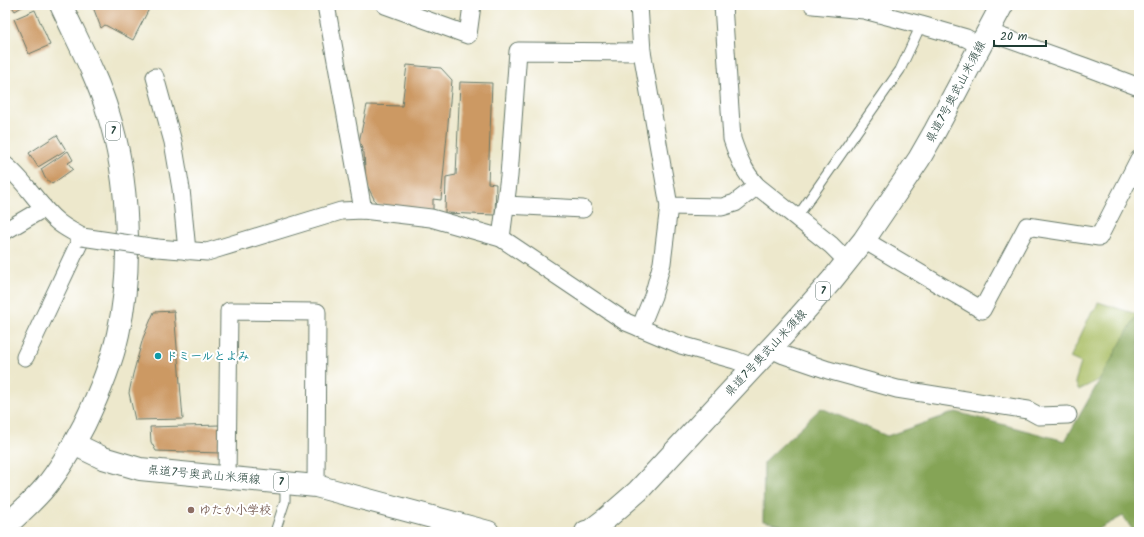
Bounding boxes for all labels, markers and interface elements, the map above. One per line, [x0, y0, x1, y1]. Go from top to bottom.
scale bar [994, 22, 1046, 48]
text: 20 m [1000, 27, 1028, 46]
street label: 県道7号奥武山米須線 [921, 37, 991, 147]
road number: 7 [106, 122, 120, 140]
road number: 7 [816, 282, 830, 300]
street label: 県道7号奥武山米須線 [720, 305, 812, 401]
place label: ドミールとよみ [166, 347, 250, 366]
marker: ドミールとよみ [153, 351, 163, 361]
street label: 県道7号奥武山米須線 [147, 461, 261, 489]
road number: 7 [274, 473, 288, 491]
place label: ゆたか小学校 [199, 501, 271, 520]
marker: ゆたか小学校 [186, 505, 196, 515]

